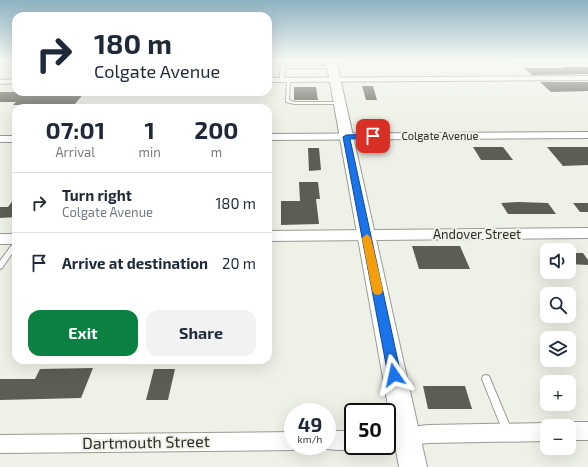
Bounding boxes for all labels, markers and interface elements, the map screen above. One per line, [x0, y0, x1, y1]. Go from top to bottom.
text: 180 m [94, 26, 172, 60]
icon: right [28, 28, 80, 80]
text: Colgate Avenue [94, 60, 220, 82]
text: 07:01 [46, 115, 105, 144]
text: 1 [144, 115, 155, 144]
text: 200 [194, 115, 238, 144]
pin [356, 119, 390, 153]
icon: arrive [362, 125, 384, 147]
street label: Colgate Avenue [401, 129, 479, 142]
text: Arrival [55, 144, 95, 160]
text: min [139, 144, 161, 160]
text: m [211, 144, 222, 160]
text: Turn right [62, 186, 132, 204]
icon: right [28, 192, 50, 214]
text: 180 m [215, 194, 256, 212]
text: Colgate Avenue [62, 204, 153, 220]
street label: Andover Street [433, 226, 521, 242]
map controls [540, 243, 576, 455]
button: sound [540, 243, 576, 279]
icon: arrive [28, 252, 50, 274]
text: Arrive at destination [62, 254, 208, 272]
text: 20 m [222, 254, 256, 272]
button: search [540, 287, 576, 323]
button: Exit [28, 310, 138, 356]
button: Share [146, 310, 256, 356]
button: layers [540, 331, 576, 367]
position arrow [373, 354, 415, 396]
button: + [540, 375, 576, 411]
speed limit sign: 50 [344, 403, 396, 455]
text: 49 [298, 412, 322, 436]
button: − [540, 419, 576, 455]
street label: Dartmouth Street [82, 431, 210, 452]
text: km/h [298, 433, 322, 445]

